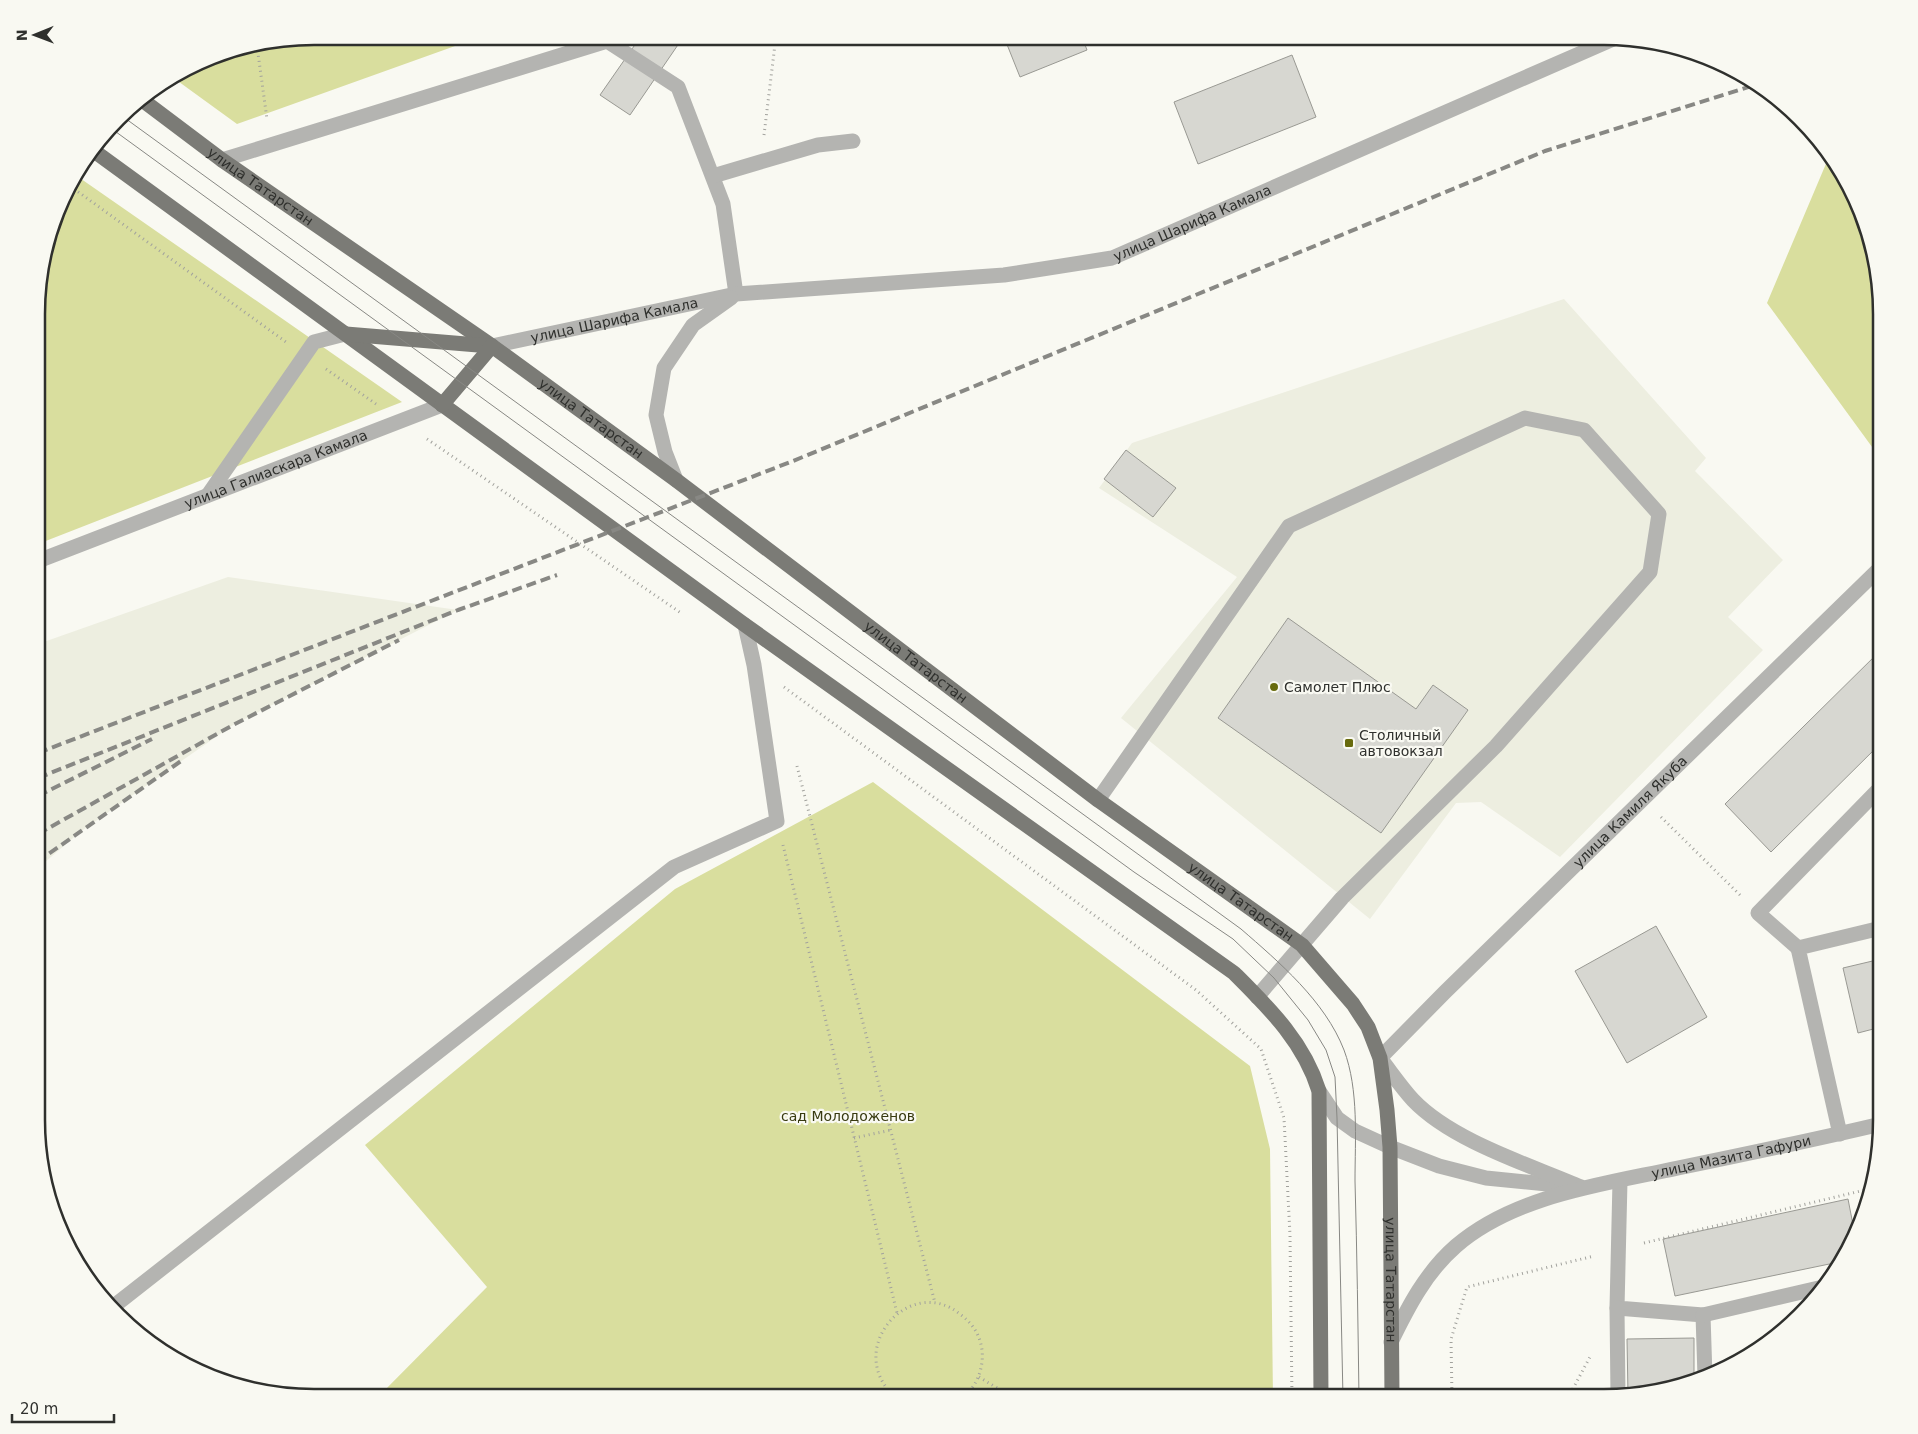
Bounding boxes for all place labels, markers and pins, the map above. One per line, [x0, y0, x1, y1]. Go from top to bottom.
place label: Самолет Плюс [1284, 679, 1391, 695]
marker: Самолет Плюс [1268, 681, 1280, 693]
place label: Столичный автовокзал [1359, 727, 1443, 759]
marker: Столичный автовокзал [1343, 737, 1355, 749]

